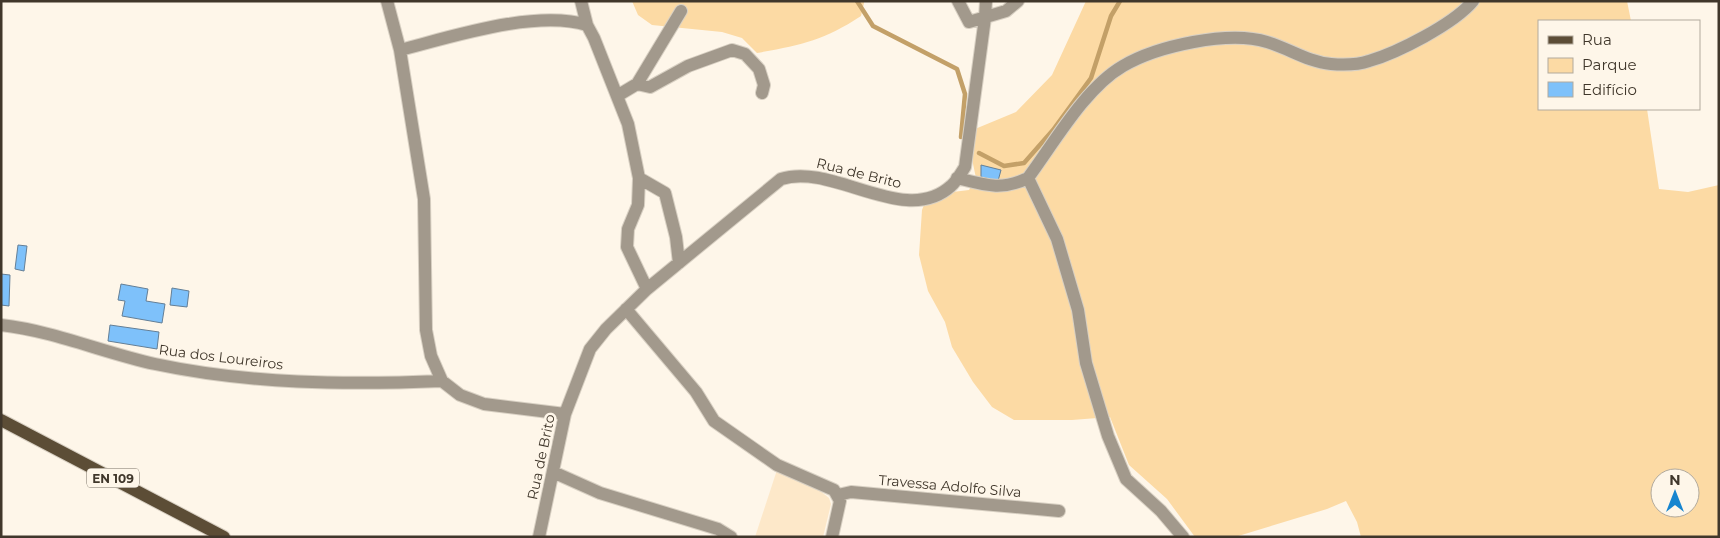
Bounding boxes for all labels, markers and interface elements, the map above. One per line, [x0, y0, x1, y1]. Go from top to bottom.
legend [1538, 20, 1700, 110]
text: Rua [1582, 30, 1612, 49]
text: Parque [1582, 55, 1637, 74]
text: Edifício [1582, 80, 1637, 99]
street label: Rua de Brito [815, 154, 904, 192]
street label: Rua dos Loureiros [158, 340, 284, 374]
street label: Rua de Brito [523, 412, 559, 501]
road number: EN 109 [87, 468, 139, 488]
north arrow [1650, 468, 1700, 518]
street label: Travessa Adolfo Silva [878, 471, 1022, 501]
text: N [1669, 471, 1681, 489]

